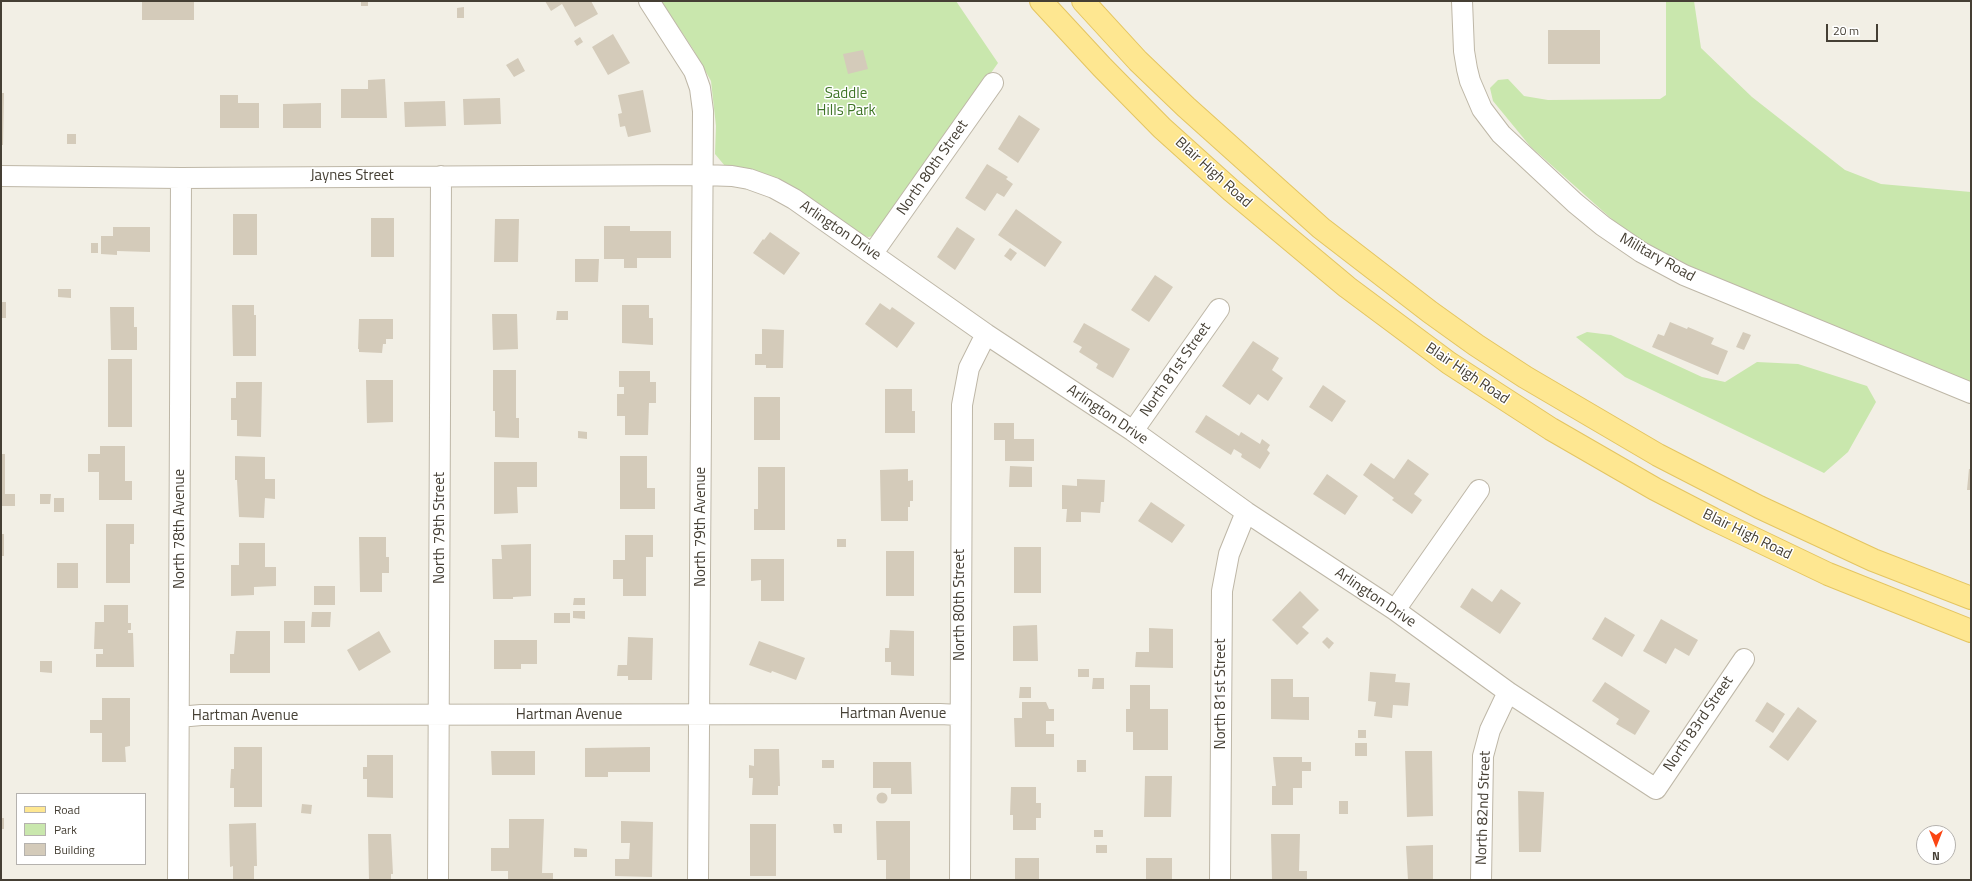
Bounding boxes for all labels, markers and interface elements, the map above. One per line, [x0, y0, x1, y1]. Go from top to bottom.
scale bar [1828, 16, 1880, 42]
text: 20 m [1833, 21, 1859, 40]
park label: Saddle Hills Park [816, 85, 876, 120]
street label: North 80th Street [894, 117, 972, 219]
street label: Blair High Road [1171, 134, 1255, 212]
street label: Jaynes Street [310, 167, 394, 185]
street label: Arlington Drive [796, 197, 884, 265]
street label: Military Road [1616, 230, 1698, 286]
street label: North 81st Street [1137, 319, 1215, 421]
street label: Blair High Road [1422, 339, 1512, 409]
street label: Arlington Drive [1063, 381, 1151, 449]
street label: North 79th Avenue [692, 467, 710, 587]
street label: North 78th Avenue [171, 469, 189, 589]
street label: North 79th Street [431, 472, 449, 584]
street label: Blair High Road [1699, 506, 1795, 564]
street label: North 80th Street [951, 549, 969, 661]
street label: Arlington Drive [1331, 564, 1419, 632]
street label: North 81st Street [1212, 639, 1230, 749]
street label: North 83rd Street [1660, 673, 1738, 775]
street label: Hartman Avenue [840, 705, 946, 723]
street label: Hartman Avenue [516, 706, 622, 724]
street label: Hartman Avenue [192, 707, 298, 725]
street label: North 82nd Street [1473, 750, 1495, 866]
legend [16, 793, 146, 865]
text: Road [54, 800, 80, 819]
text: Park [54, 820, 77, 839]
north arrow [1916, 825, 1956, 865]
text: Building [54, 840, 95, 859]
text: N [1932, 848, 1940, 864]

